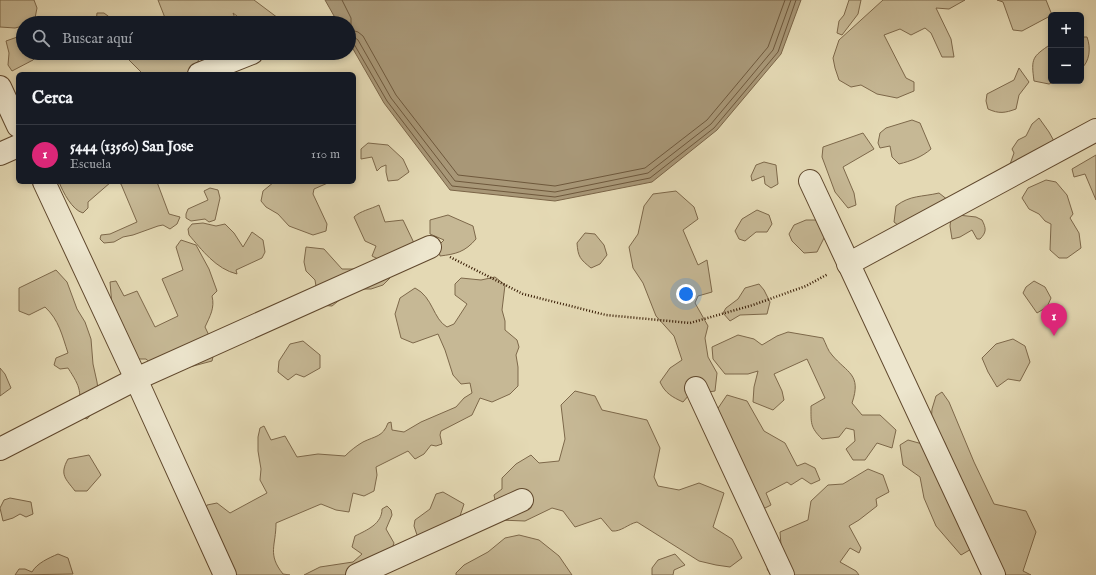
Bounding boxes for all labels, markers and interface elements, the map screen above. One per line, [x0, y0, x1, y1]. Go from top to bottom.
map controls [1048, 12, 1084, 84]
button: + [1048, 12, 1084, 48]
search box [16, 16, 356, 60]
icon: search [30, 27, 52, 49]
text: Buscar aquí [62, 29, 132, 48]
button: − [1048, 48, 1084, 84]
text: Cerca [32, 88, 73, 109]
text: 5444 (13560) San Jose [70, 137, 193, 156]
text: 1 [43, 146, 47, 163]
text: 110 m [311, 146, 340, 163]
text: Escuela [70, 156, 111, 173]
your location [676, 284, 696, 304]
pin: 1 [1041, 303, 1067, 336]

